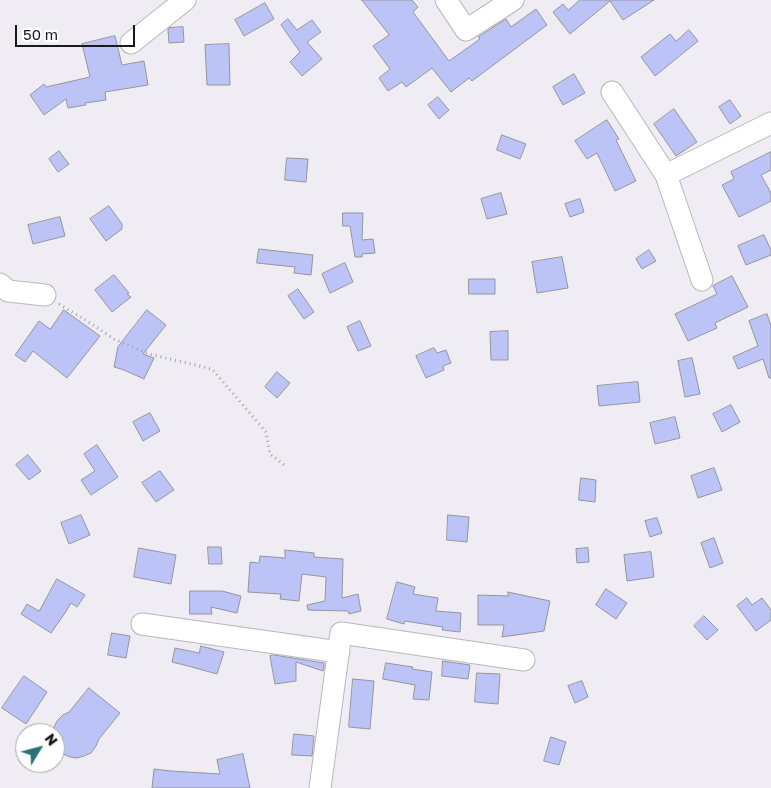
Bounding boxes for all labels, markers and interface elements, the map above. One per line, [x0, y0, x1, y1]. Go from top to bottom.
scale bar [18, 15, 138, 47]
text: 50 m [23, 25, 58, 43]
north arrow [15, 723, 65, 773]
text: N [42, 730, 62, 749]

